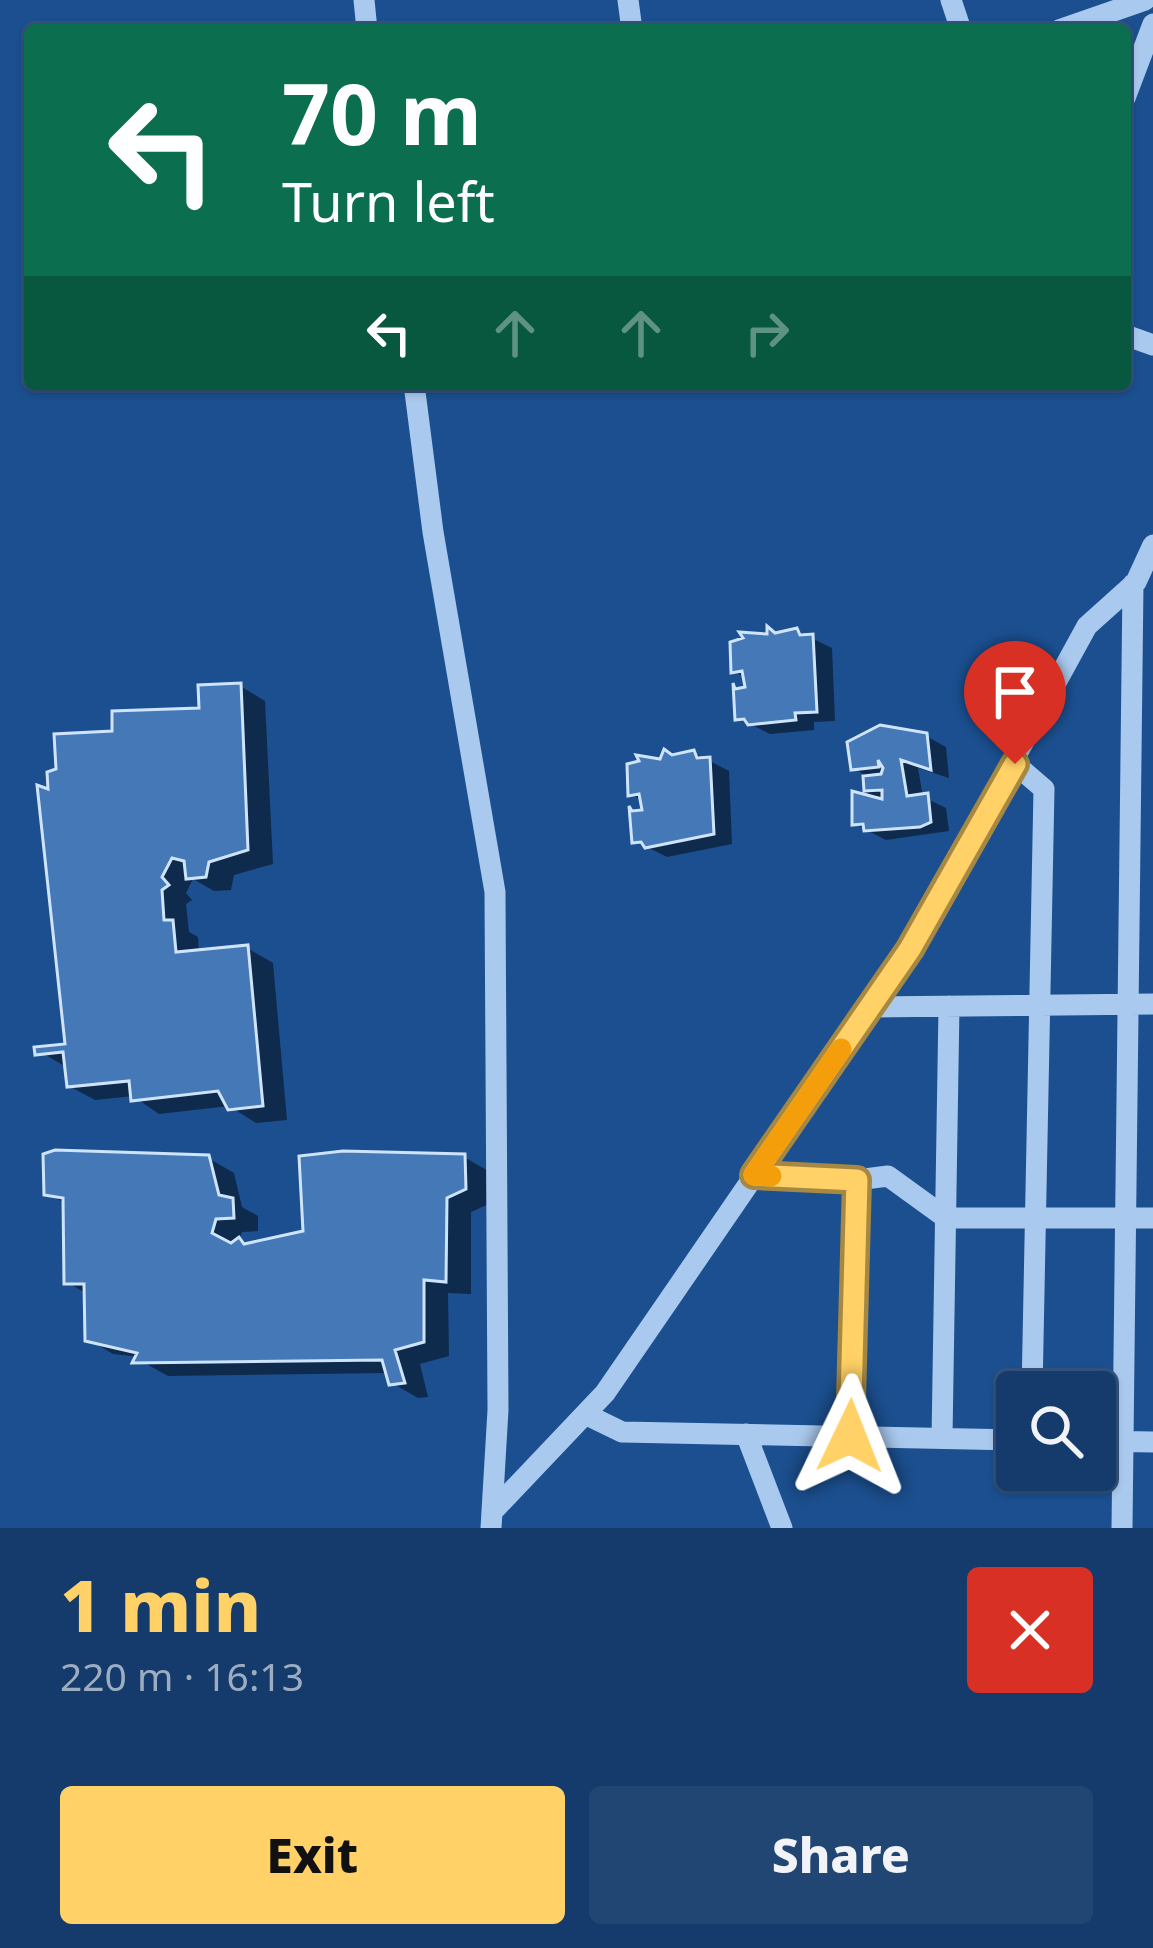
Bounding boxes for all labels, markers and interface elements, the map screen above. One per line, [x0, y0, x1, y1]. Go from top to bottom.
text: 70 m [282, 55, 482, 170]
icon: left [84, 72, 240, 228]
text: Turn left [282, 164, 495, 238]
icon: left [356, 300, 422, 366]
icon: ahead [482, 300, 548, 366]
icon: ahead [608, 300, 674, 366]
icon: right [734, 300, 800, 366]
pin [964, 641, 1066, 764]
icon: arrive [982, 659, 1048, 725]
map controls [996, 1371, 1116, 1491]
button: search [996, 1371, 1116, 1491]
position arrow [787, 1373, 913, 1499]
text: 1 min [60, 1555, 261, 1653]
button: close [967, 1567, 1093, 1693]
text: 220 m · 16:13 [60, 1649, 304, 1702]
button: Exit [60, 1786, 565, 1924]
button: Share [589, 1786, 1093, 1924]

